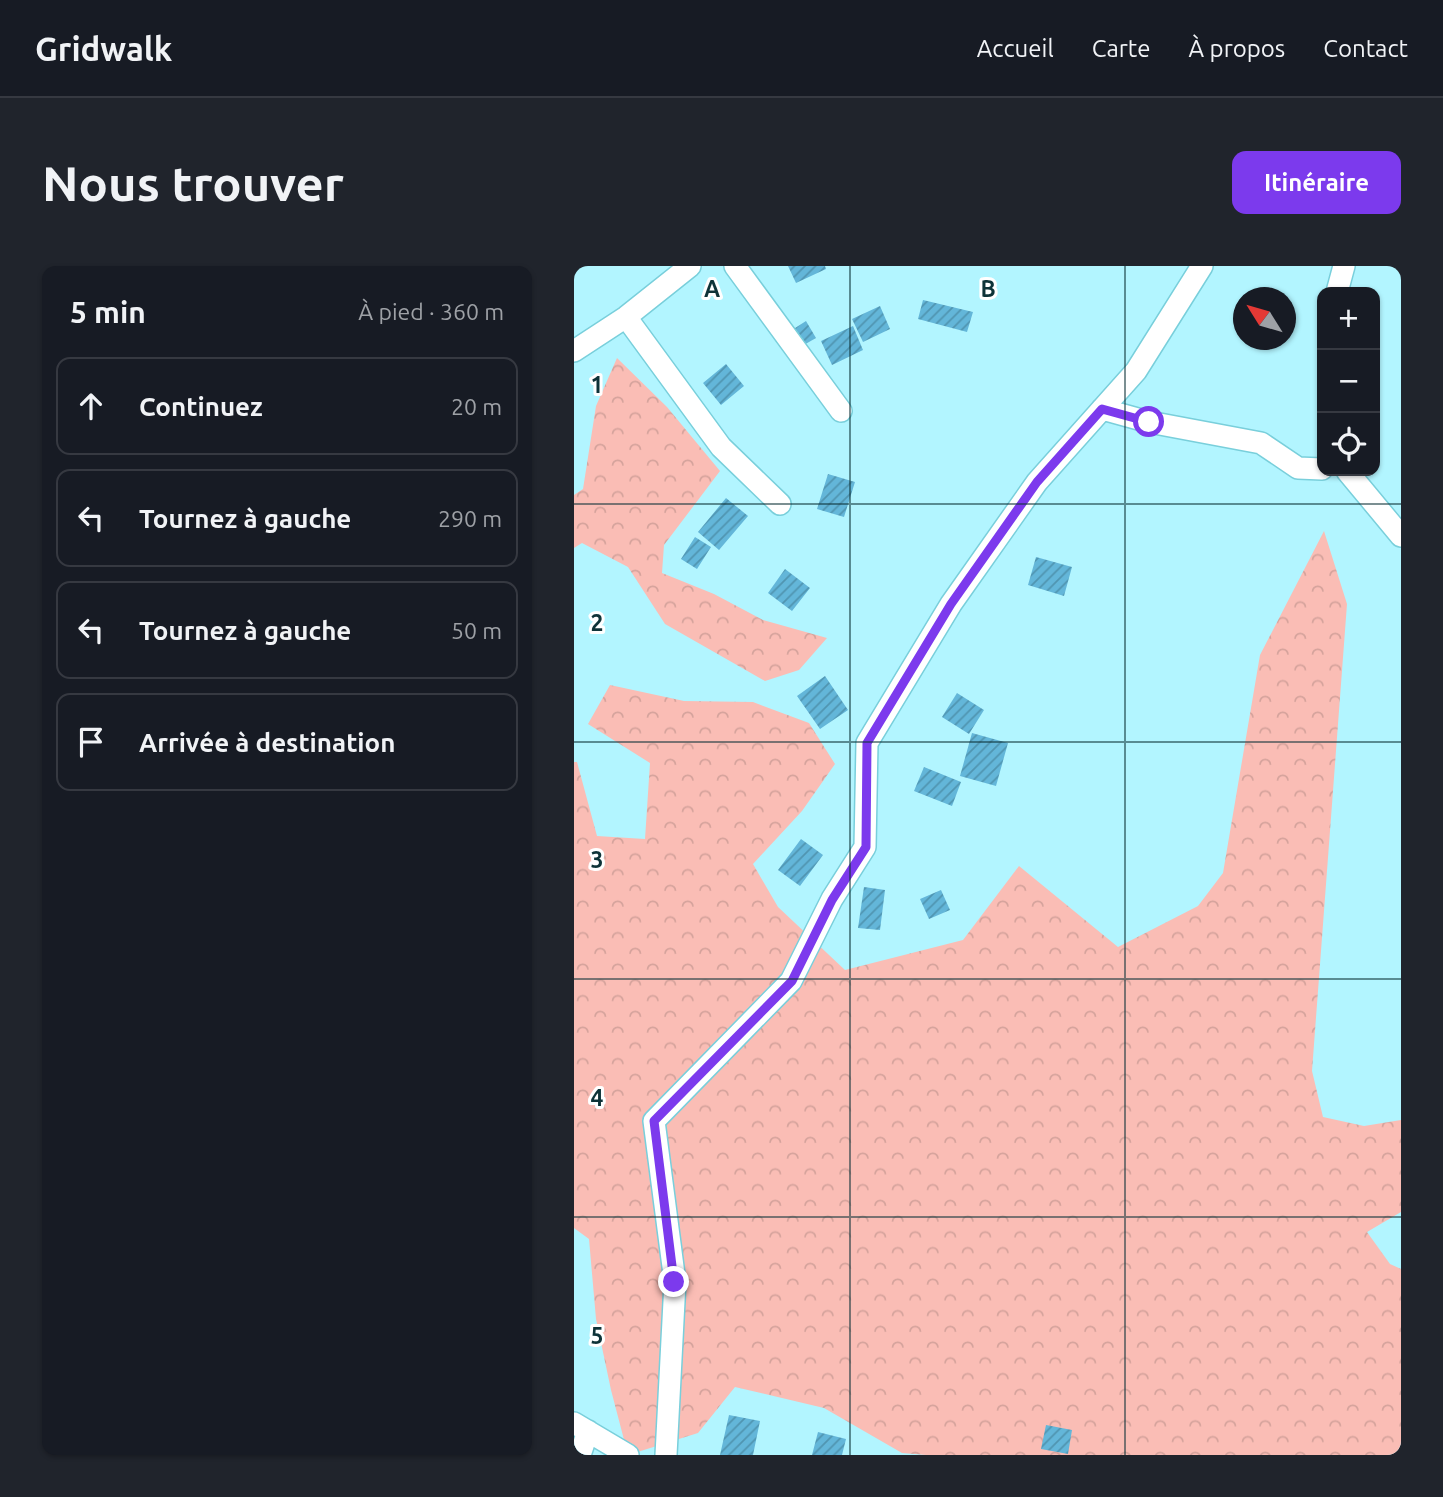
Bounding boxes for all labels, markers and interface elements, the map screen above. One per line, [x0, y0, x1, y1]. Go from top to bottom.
text: Gridwalk [35, 30, 172, 67]
text: Accueil [977, 35, 1054, 62]
text: Carte [1092, 35, 1151, 62]
text: À propos [1189, 35, 1285, 62]
text: Contact [1323, 35, 1408, 62]
button: Itinéraire [1232, 151, 1401, 214]
text: Nous trouver [42, 155, 344, 210]
text: A [704, 276, 720, 301]
text: B [980, 276, 996, 301]
north arrow [1233, 287, 1296, 350]
map controls [1317, 287, 1380, 476]
button: + [1317, 287, 1380, 350]
text: 5 min [70, 295, 146, 329]
text: À pied · 360 m [358, 299, 504, 324]
button: − [1317, 350, 1380, 413]
text: 1 [591, 372, 603, 397]
icon: ahead [72, 387, 110, 425]
text: Continuez [139, 392, 263, 421]
text: 20 m [451, 394, 502, 419]
route start [1133, 406, 1164, 437]
button: locate [1317, 413, 1380, 476]
icon: left [72, 499, 110, 537]
text: Tournez à gauche [139, 504, 351, 533]
text: 290 m [438, 506, 502, 531]
text: 2 [591, 610, 603, 635]
icon: left [72, 611, 110, 649]
text: Tournez à gauche [139, 616, 351, 645]
text: 50 m [451, 618, 502, 643]
icon: arrive [72, 723, 110, 761]
text: Arrivée à destination [139, 728, 395, 757]
text: 3 [591, 847, 603, 872]
text: 4 [591, 1085, 604, 1110]
route end [658, 1266, 689, 1297]
text: 5 [591, 1323, 603, 1348]

